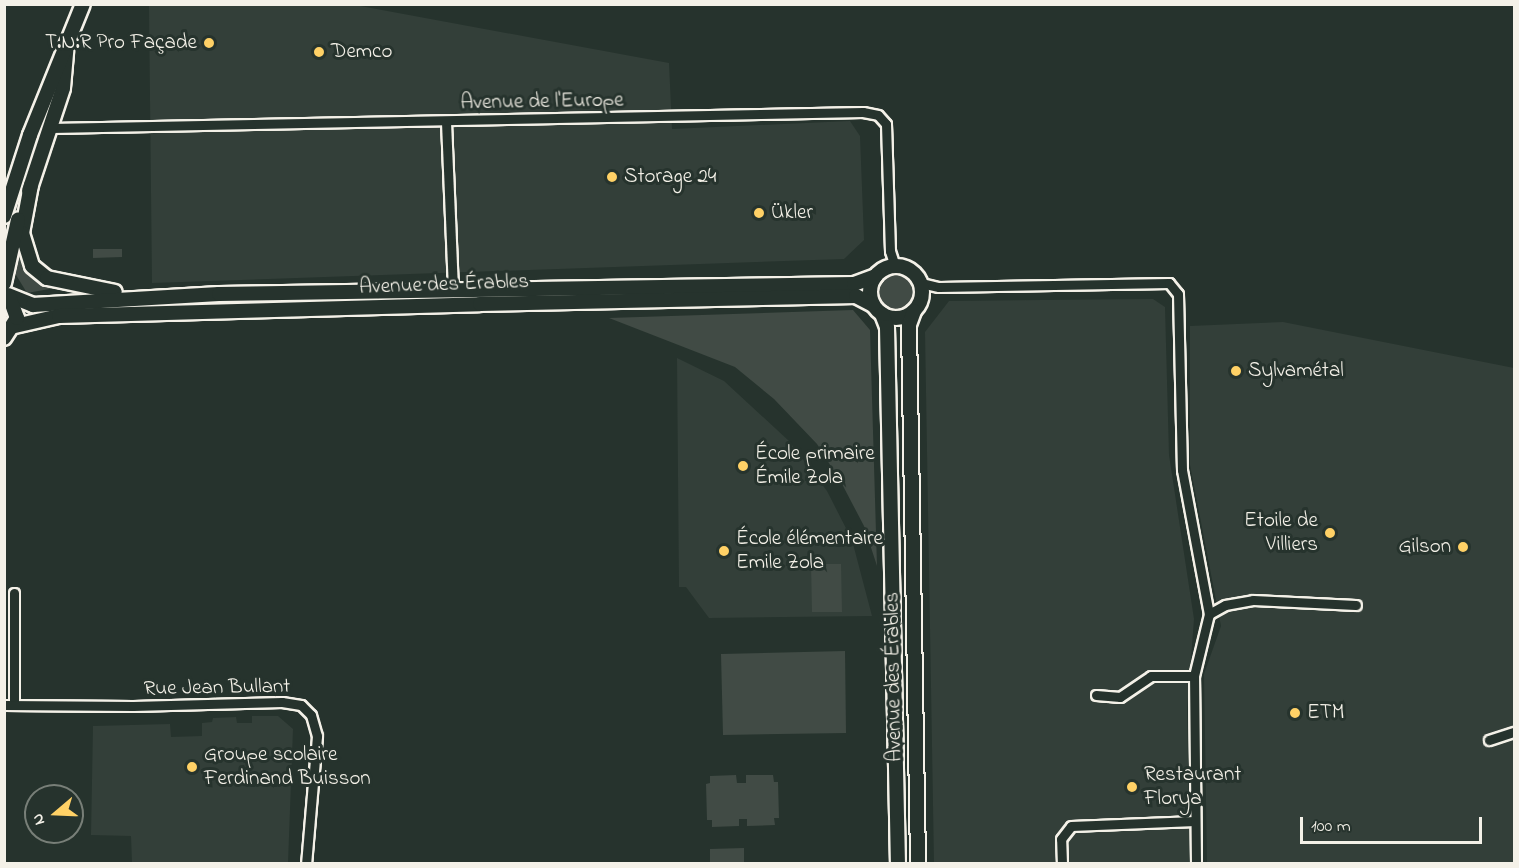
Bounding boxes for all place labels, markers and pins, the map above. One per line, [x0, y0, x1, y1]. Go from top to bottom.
place label: T.N.R Pro Façade [45, 30, 197, 56]
marker: T.N.R Pro Façade [202, 36, 216, 50]
place label: Demco [331, 39, 392, 65]
marker: Demco [312, 45, 326, 59]
place label: Storage 24 [624, 164, 717, 190]
marker: Storage 24 [605, 170, 619, 184]
place label: Ükler [771, 200, 813, 226]
marker: Ükler [752, 206, 766, 220]
place label: Sylvamétal [1248, 358, 1344, 384]
marker: Sylvamétal [1229, 364, 1243, 378]
place label: École primaire Émile Zola [755, 441, 875, 491]
marker: École primaire Émile Zola [736, 459, 750, 473]
place label: Etoile de Villiers [1244, 508, 1318, 558]
place label: École élémentaire Emile Zola [736, 526, 883, 576]
marker: Etoile de Villiers [1323, 526, 1337, 540]
place label: Gilson [1399, 534, 1451, 560]
marker: Gilson [1456, 540, 1470, 554]
marker: École élémentaire Emile Zola [717, 544, 731, 558]
place label: ETM [1307, 700, 1345, 726]
marker: ETM [1288, 706, 1302, 720]
place label: Groupe scolaire Ferdinand Buisson [204, 742, 371, 792]
marker: Groupe scolaire Ferdinand Buisson [185, 760, 199, 774]
place label: Restaurant Florya [1144, 762, 1241, 812]
marker: Restaurant Florya [1125, 780, 1139, 794]

